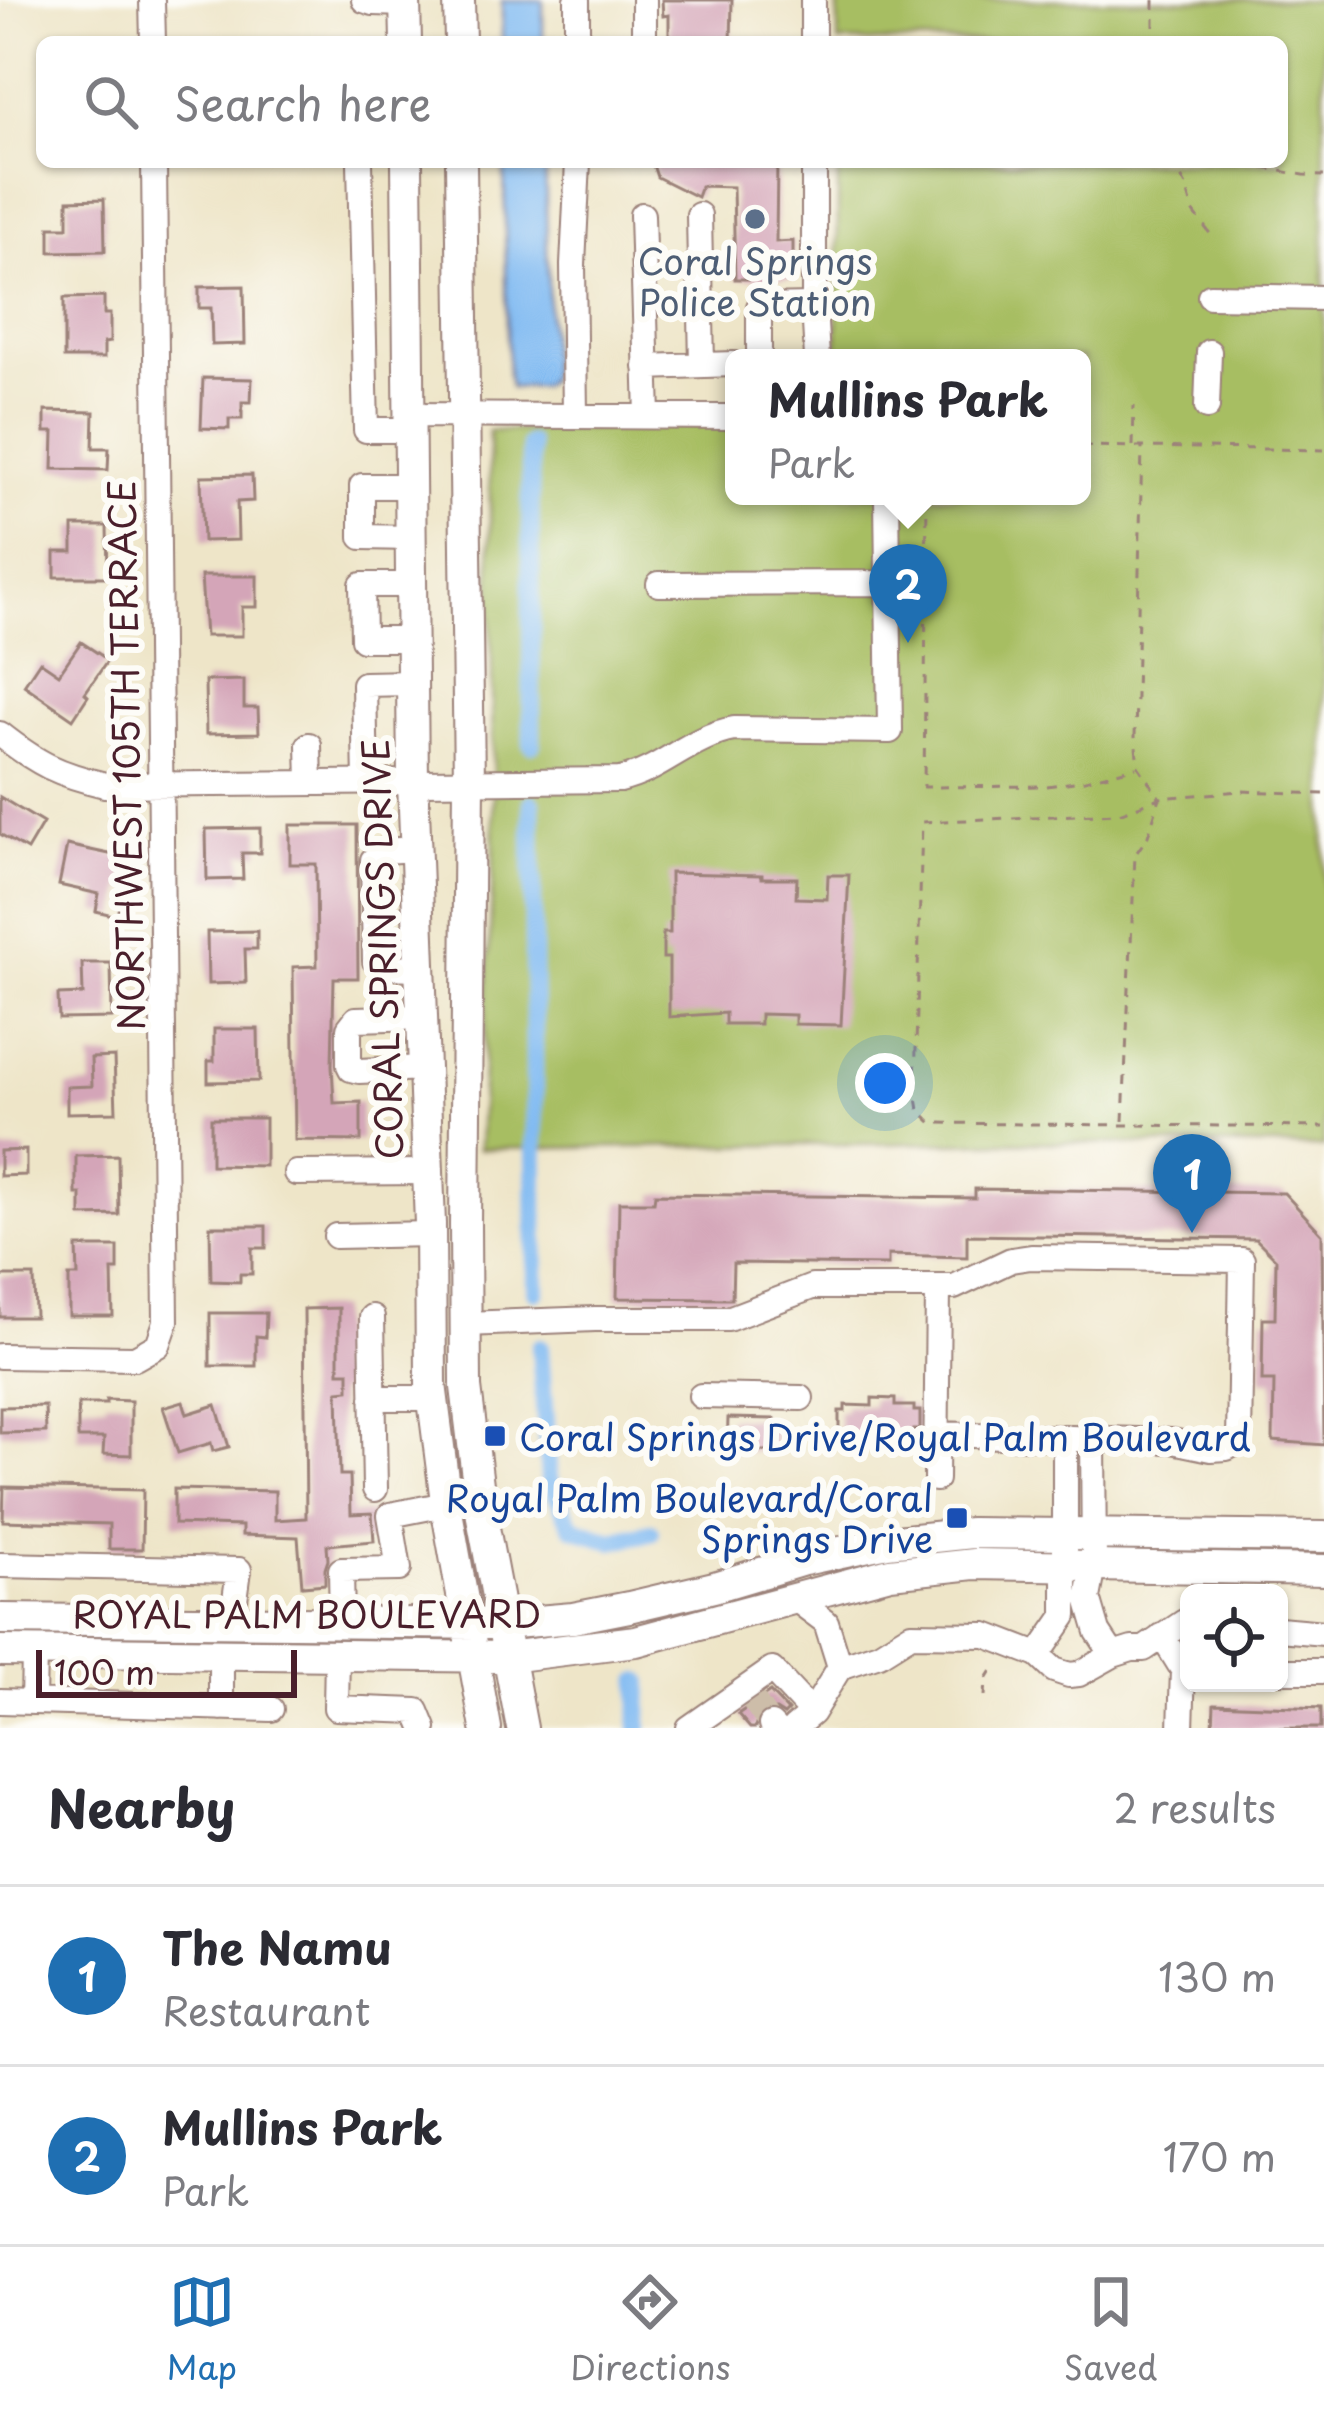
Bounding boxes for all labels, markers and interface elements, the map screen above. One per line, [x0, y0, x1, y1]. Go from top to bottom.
search box [36, 36, 1288, 168]
text: Search here [174, 68, 431, 136]
icon: search [78, 69, 144, 135]
marker: Coral Springs Police Station [742, 206, 768, 232]
place label: Coral Springs Police Station [638, 233, 872, 328]
popup [725, 349, 1091, 505]
text: Mullins Park [768, 364, 1048, 432]
text: Park [768, 432, 855, 491]
street label: NORTHWEST 105TH TERRACE [93, 479, 157, 1031]
pin: 2 [869, 544, 947, 643]
street label: CORAL SPRINGS DRIVE [347, 738, 415, 1160]
your location [855, 1053, 915, 1113]
pin: 1 [1153, 1134, 1231, 1233]
place label: Coral Springs Drive/Royal Palm Boulevard [519, 1409, 1251, 1463]
marker: Coral Springs Drive/Royal Palm Boulevard [482, 1423, 508, 1449]
place label: Royal Palm Boulevard/Coral Springs Drive [446, 1470, 933, 1565]
marker: Royal Palm Boulevard/Coral Springs Drive [944, 1505, 970, 1531]
map controls [1180, 1584, 1288, 1692]
button: locate [1180, 1584, 1288, 1692]
street label: ROYAL PALM BOULEVARD [73, 1586, 541, 1640]
scale bar [36, 1644, 297, 1697]
text: 100 m [54, 1646, 155, 1696]
text: Nearby [48, 1768, 235, 1845]
text: 2 results [1114, 1777, 1276, 1836]
text: The Namu [162, 1912, 392, 1980]
text: 1 [78, 1946, 96, 2005]
text: 130 m [1158, 1946, 1276, 2005]
text: Restaurant [162, 1980, 370, 2039]
text: Mullins Park [162, 2092, 442, 2160]
text: 2 [73, 2126, 101, 2185]
text: 170 m [1163, 2126, 1276, 2185]
text: Park [162, 2160, 249, 2219]
tab: Map [167, 2269, 237, 2391]
tab: Directions [570, 2269, 731, 2391]
tab: Saved [1064, 2269, 1157, 2391]

